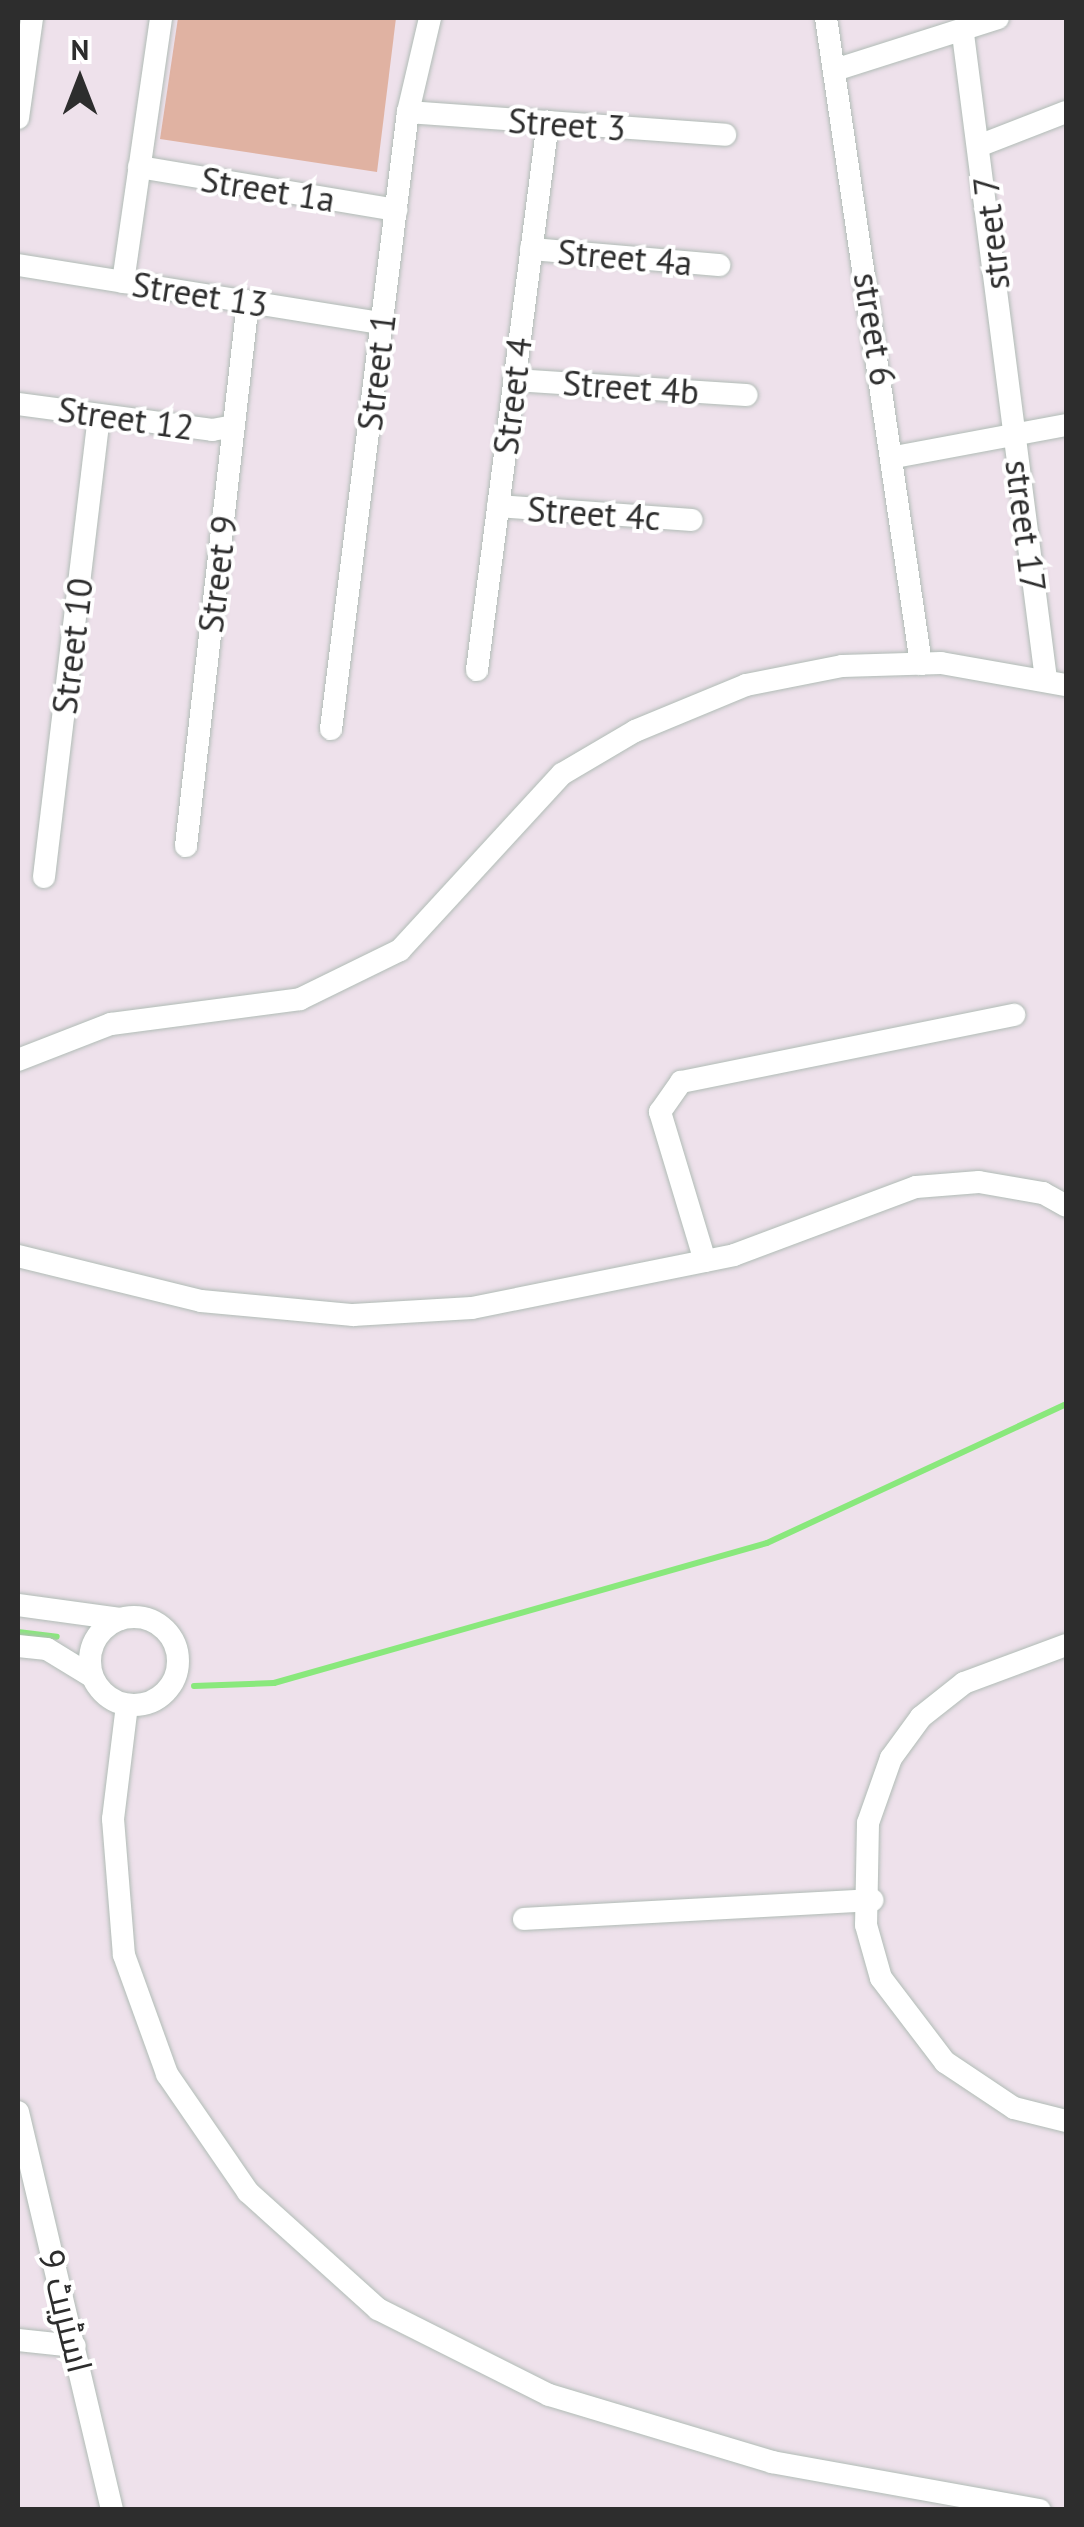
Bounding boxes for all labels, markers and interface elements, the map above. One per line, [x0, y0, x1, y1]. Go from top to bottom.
north arrow [30, 30, 130, 130]
text: N [71, 31, 89, 68]
street label: Street 3 [507, 99, 627, 149]
street label: Street 1a [198, 158, 338, 220]
street label: street 7 [964, 174, 1018, 292]
street label: Street 4a [556, 230, 694, 284]
street label: Street 13 [129, 263, 271, 325]
street label: street 6 [845, 269, 905, 389]
street label: Street 1 [348, 311, 404, 433]
street label: Street 4 [484, 335, 540, 457]
street label: Street 4b [561, 361, 701, 413]
street label: Street 12 [55, 388, 197, 448]
street label: street 17 [997, 457, 1055, 595]
street label: Street 4c [526, 487, 662, 539]
street label: Street 9 [189, 513, 245, 635]
street label: Street 10 [43, 576, 101, 716]
street label: اسٹریٹ 9 [30, 2245, 102, 2377]

